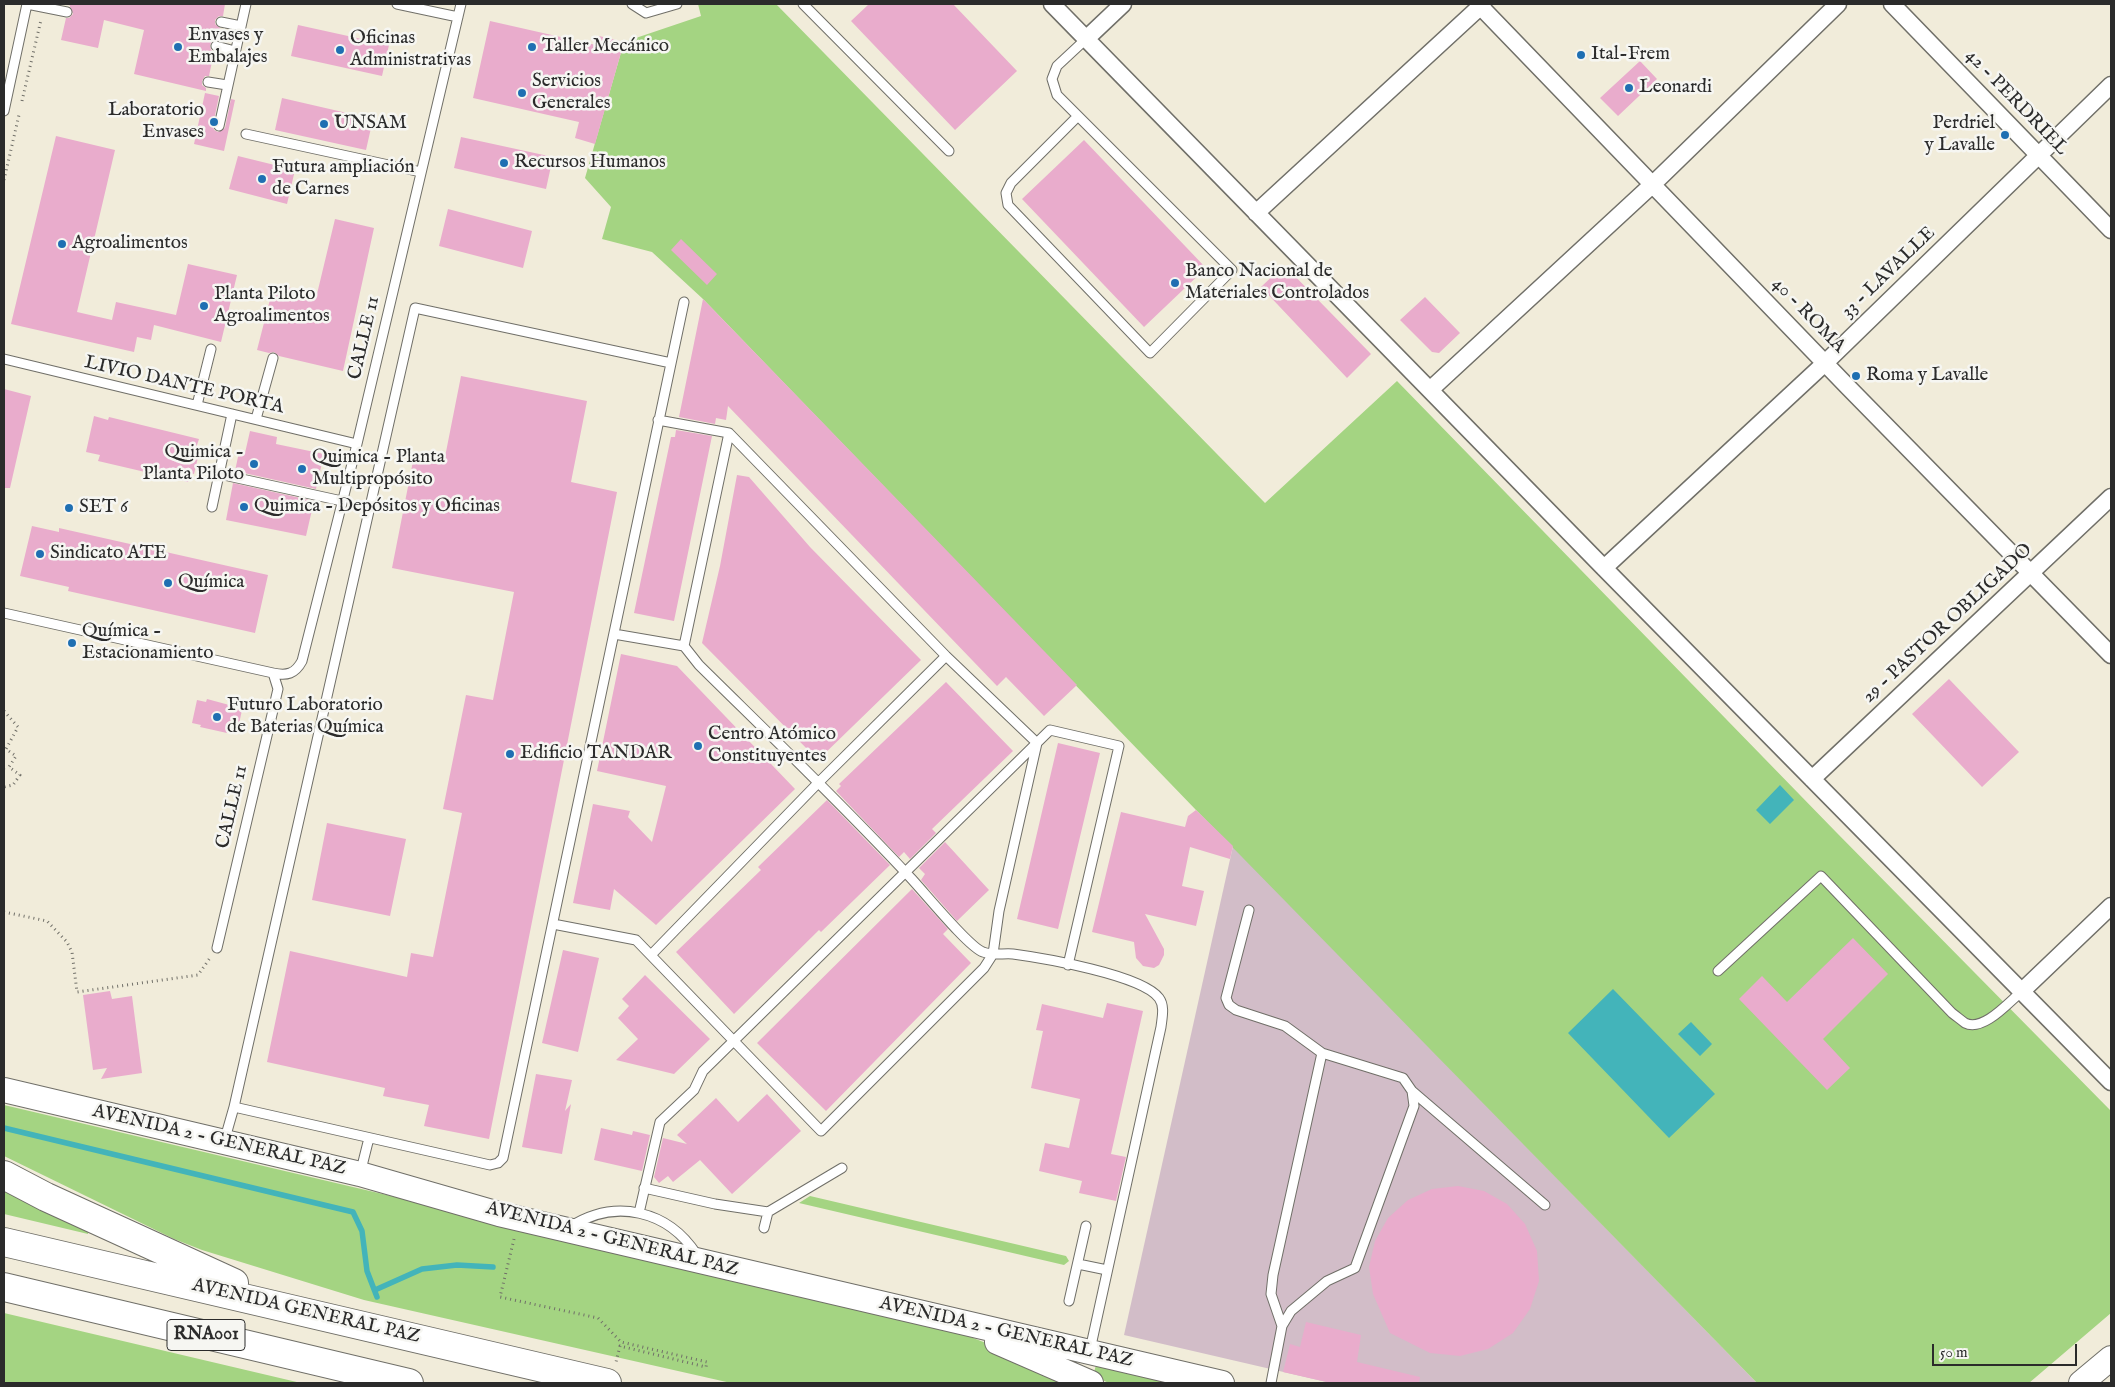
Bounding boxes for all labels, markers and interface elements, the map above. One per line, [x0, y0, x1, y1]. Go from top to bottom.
place label: Envases y Embalajes [188, 25, 267, 69]
place label: Oficinas Administrativas [350, 28, 471, 72]
place label: Taller Mecánico [542, 36, 669, 58]
marker: Envases y Embalajes [172, 41, 184, 53]
marker: Taller Mecánico [526, 41, 538, 53]
marker: Oficinas Administrativas [334, 44, 346, 56]
place label: Ital-Frem [1591, 44, 1670, 66]
street label: 42 - PERDRIEL [1960, 45, 2072, 161]
marker: Ital-Frem [1575, 49, 1587, 61]
place label: Servicios Generales [532, 71, 610, 115]
place label: Leonardi [1639, 77, 1712, 99]
marker: Leonardi [1623, 82, 1635, 94]
marker: Servicios Generales [516, 87, 528, 99]
place label: Laboratorio Envases [108, 100, 204, 144]
place label: UNSAM [334, 113, 407, 135]
place label: Perdriel y Lavalle [1924, 113, 1995, 157]
marker: Laboratorio Envases [208, 116, 220, 128]
marker: UNSAM [318, 118, 330, 130]
marker: Perdriel y Lavalle [1999, 129, 2011, 141]
place label: Recursos Humanos [514, 152, 666, 174]
place label: Futura ampliación de Carnes [272, 157, 415, 201]
marker: Recursos Humanos [498, 157, 510, 169]
marker: Futura ampliación de Carnes [256, 173, 268, 185]
street label: 33 - LAVALLE [1837, 223, 1941, 323]
place label: Agroalimentos [72, 233, 188, 255]
marker: Agroalimentos [56, 238, 68, 250]
place label: Banco Nacional de Materiales Controlados [1185, 261, 1369, 305]
street label: 40 - ROMA [1766, 274, 1850, 358]
marker: Banco Nacional de Materiales Controlados [1169, 277, 1181, 289]
place label: Planta Piloto Agroalimentos [214, 284, 330, 328]
street label: CALLE 11 [344, 294, 386, 382]
marker: Planta Piloto Agroalimentos [198, 300, 210, 312]
street label: LIVIO DANTE PORTA [82, 352, 286, 420]
place label: Roma y Lavalle [1866, 365, 1988, 387]
marker: Roma y Lavalle [1850, 370, 1862, 382]
place label: Quimica - Planta Piloto [143, 442, 244, 486]
place label: Quimica - Planta Multipropósito [312, 447, 445, 491]
marker: Quimica - Planta Piloto [248, 458, 260, 470]
marker: Quimica - Planta Multipropósito [296, 463, 308, 475]
place label: Quimica - Depósitos y Oficinas [254, 496, 500, 518]
place label: SET 6 [79, 497, 128, 519]
marker: Quimica - Depósitos y Oficinas [238, 501, 250, 513]
marker: SET 6 [63, 502, 75, 514]
street label: 29 - PASTOR OBLIGADO [1858, 539, 2038, 709]
place label: Sindicato ATE [50, 543, 167, 565]
marker: Sindicato ATE [34, 548, 46, 560]
place label: Química [178, 572, 245, 594]
marker: Química [162, 577, 174, 589]
place label: Química - Estacionamiento [82, 621, 213, 665]
marker: Química - Estacionamiento [66, 637, 78, 649]
place label: Futuro Laboratorio de Baterias Química [227, 695, 384, 739]
marker: Futuro Laboratorio de Baterias Química [211, 711, 223, 723]
place label: Centro Atómico Constituyentes [708, 724, 836, 768]
marker: Centro Atómico Constituyentes [692, 740, 704, 752]
place label: Edificio TANDAR [520, 743, 672, 765]
marker: Edificio TANDAR [504, 748, 516, 760]
street label: CALLE 11 [212, 763, 254, 851]
street label: AVENIDA 2 - GENERAL PAZ [90, 1101, 348, 1181]
street label: AVENIDA 2 - GENERAL PAZ [483, 1198, 741, 1282]
street label: AVENIDA GENERAL PAZ [190, 1275, 422, 1349]
street label: AVENIDA 2 - GENERAL PAZ [877, 1293, 1135, 1373]
road number: RNA001 [167, 1320, 245, 1350]
scale bar [1935, 1334, 2080, 1366]
text: 50 m [1940, 1343, 1968, 1362]

